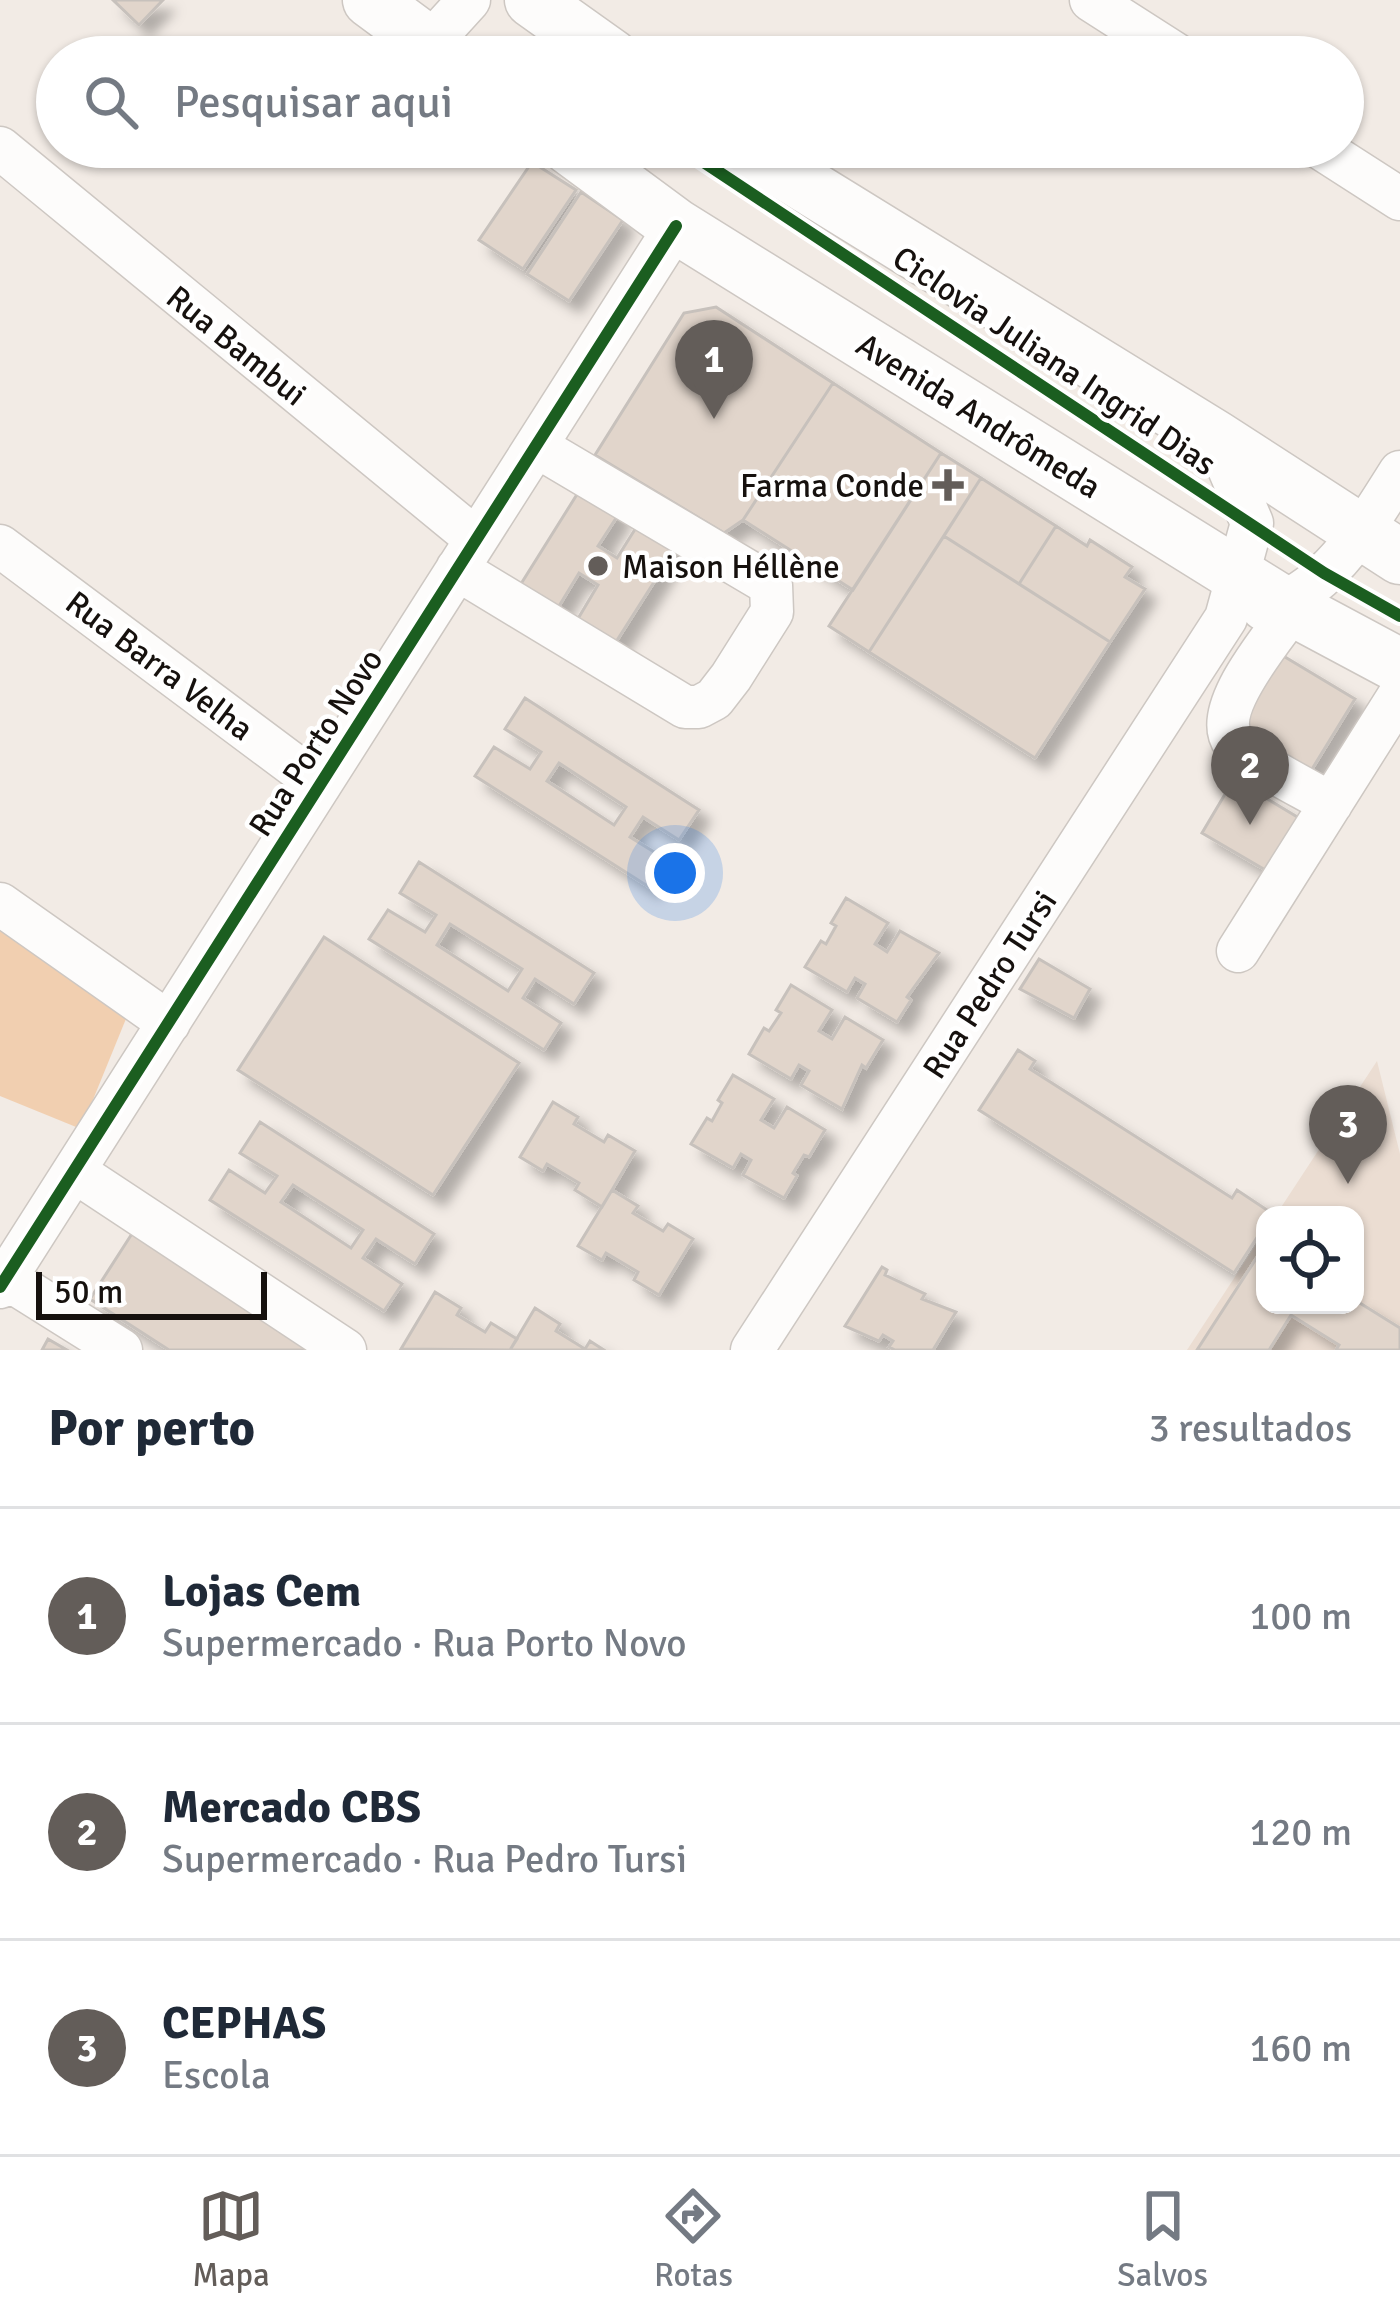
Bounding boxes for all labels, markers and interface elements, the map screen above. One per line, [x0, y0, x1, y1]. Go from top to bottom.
search box [36, 36, 1364, 168]
icon: search [78, 69, 144, 135]
text: Pesquisar aqui [174, 75, 453, 130]
street label: Ciclovia Juliana Ingrid Dias [885, 238, 1224, 485]
street label: Rua Bambui [158, 277, 314, 415]
pin: 1 [675, 320, 753, 419]
street label: Avenida Andrômeda [848, 325, 1108, 508]
place label: Farma Conde [740, 466, 924, 507]
marker: Farma Conde [935, 472, 961, 498]
place label: Maison Héllène [622, 547, 840, 588]
marker: Maison Héllène [585, 553, 611, 579]
street label: Rua Barra Velha [57, 582, 261, 750]
street label: Rua Porto Novo [240, 641, 392, 844]
pin: 2 [1211, 726, 1289, 825]
your location [645, 843, 705, 903]
street label: Rua Pedro Tursi [914, 883, 1066, 1087]
pin: 3 [1309, 1085, 1387, 1184]
map controls [1256, 1206, 1364, 1314]
button: locate [1256, 1206, 1364, 1314]
scale bar [36, 1266, 267, 1319]
text: 50 m [54, 1272, 123, 1313]
text: Por perto [48, 1397, 255, 1460]
text: 3 resultados [1149, 1404, 1352, 1452]
text: Lojas Cem [162, 1564, 361, 1619]
text: 1 [76, 1592, 98, 1640]
text: 100 m [1249, 1592, 1352, 1640]
text: Supermercado · Rua Porto Novo [162, 1619, 687, 1667]
text: Mercado CBS [162, 1780, 421, 1835]
text: 2 [76, 1808, 98, 1856]
text: 120 m [1249, 1808, 1352, 1856]
text: Supermercado · Rua Pedro Tursi [162, 1835, 687, 1883]
text: CEPHAS [162, 1996, 326, 2051]
text: 3 [76, 2024, 98, 2072]
text: 160 m [1249, 2024, 1352, 2072]
text: Escola [162, 2051, 271, 2099]
tab: Mapa [192, 2183, 270, 2296]
tab: Rotas [654, 2183, 733, 2296]
tab: Salvos [1117, 2183, 1208, 2296]

